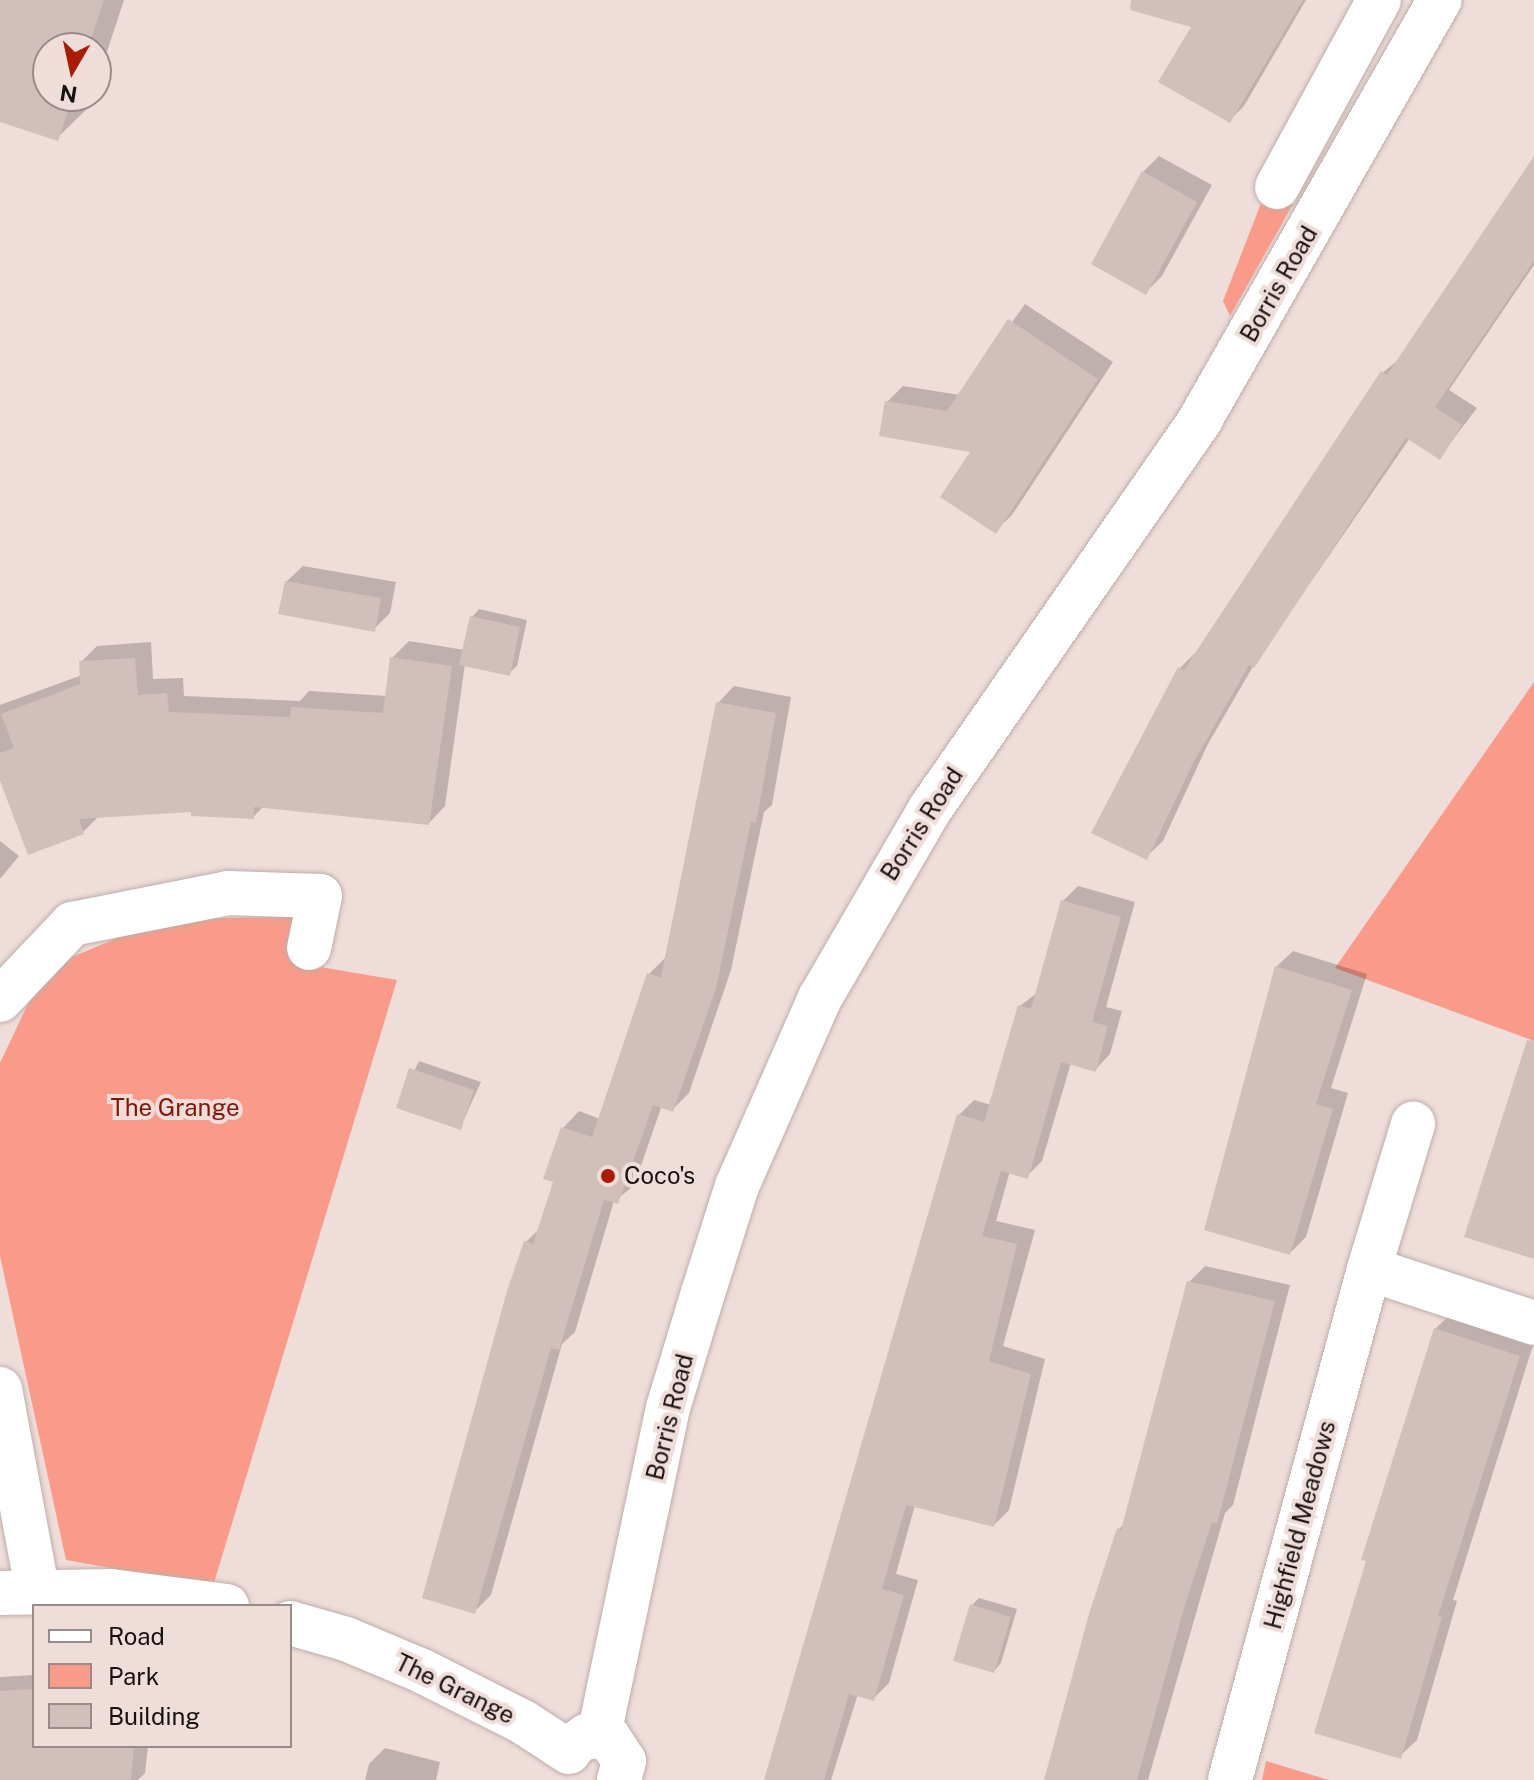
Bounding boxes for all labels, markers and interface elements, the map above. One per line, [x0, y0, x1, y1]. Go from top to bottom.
north arrow [32, 32, 112, 112]
text: N [58, 80, 79, 108]
street label: Borris Road [1234, 221, 1324, 347]
street label: Borris Road [875, 762, 969, 886]
park label: The Grange [110, 1094, 240, 1122]
place label: Coco's [624, 1162, 695, 1190]
marker: Coco's [599, 1167, 617, 1185]
street label: Borris Road [640, 1351, 700, 1483]
street label: Highfield Meadows [1258, 1418, 1342, 1632]
legend [32, 1604, 292, 1748]
text: Road [108, 1622, 165, 1650]
street label: The Grange [391, 1648, 519, 1730]
text: Park [108, 1662, 159, 1690]
text: Building [108, 1702, 200, 1730]

